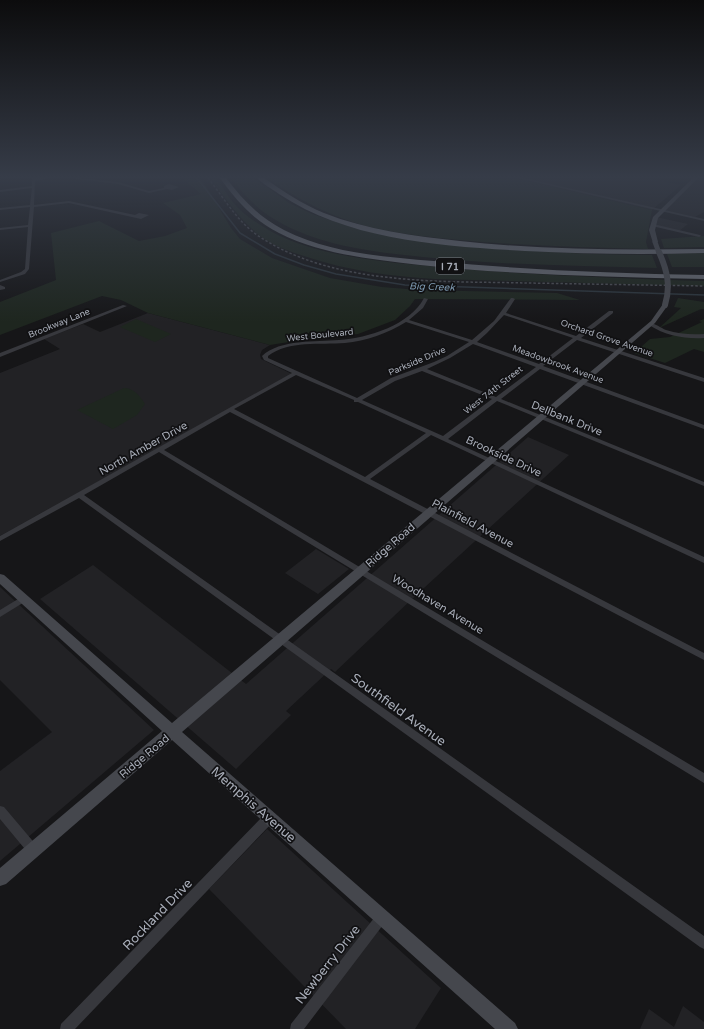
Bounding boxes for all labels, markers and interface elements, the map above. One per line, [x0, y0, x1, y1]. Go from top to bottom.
road number: I 71 [436, 258, 464, 274]
water label: Big Creek [409, 280, 456, 294]
street label: Brookway Lane [27, 306, 92, 341]
street label: Orchard Grove Avenue [559, 317, 655, 359]
street label: West Boulevard [286, 327, 354, 344]
street label: Meadowbrook Avenue [511, 343, 605, 386]
street label: Parkside Drive [387, 344, 447, 378]
street label: West 74th Street [461, 364, 526, 417]
street label: Dellbank Drive [529, 398, 604, 439]
street label: North Amber Drive [97, 419, 190, 478]
street label: Brookside Drive [464, 433, 544, 480]
street label: Plainfield Avenue [430, 496, 516, 550]
street label: Ridge Road [363, 520, 418, 570]
street label: Woodhaven Avenue [390, 572, 486, 637]
street label: Southfield Avenue [348, 670, 449, 750]
street label: Ridge Road [117, 732, 172, 781]
street label: Memphis Avenue [208, 764, 299, 846]
street label: Rockland Drive [120, 876, 196, 954]
street label: Newberry Drive [292, 922, 364, 1007]

